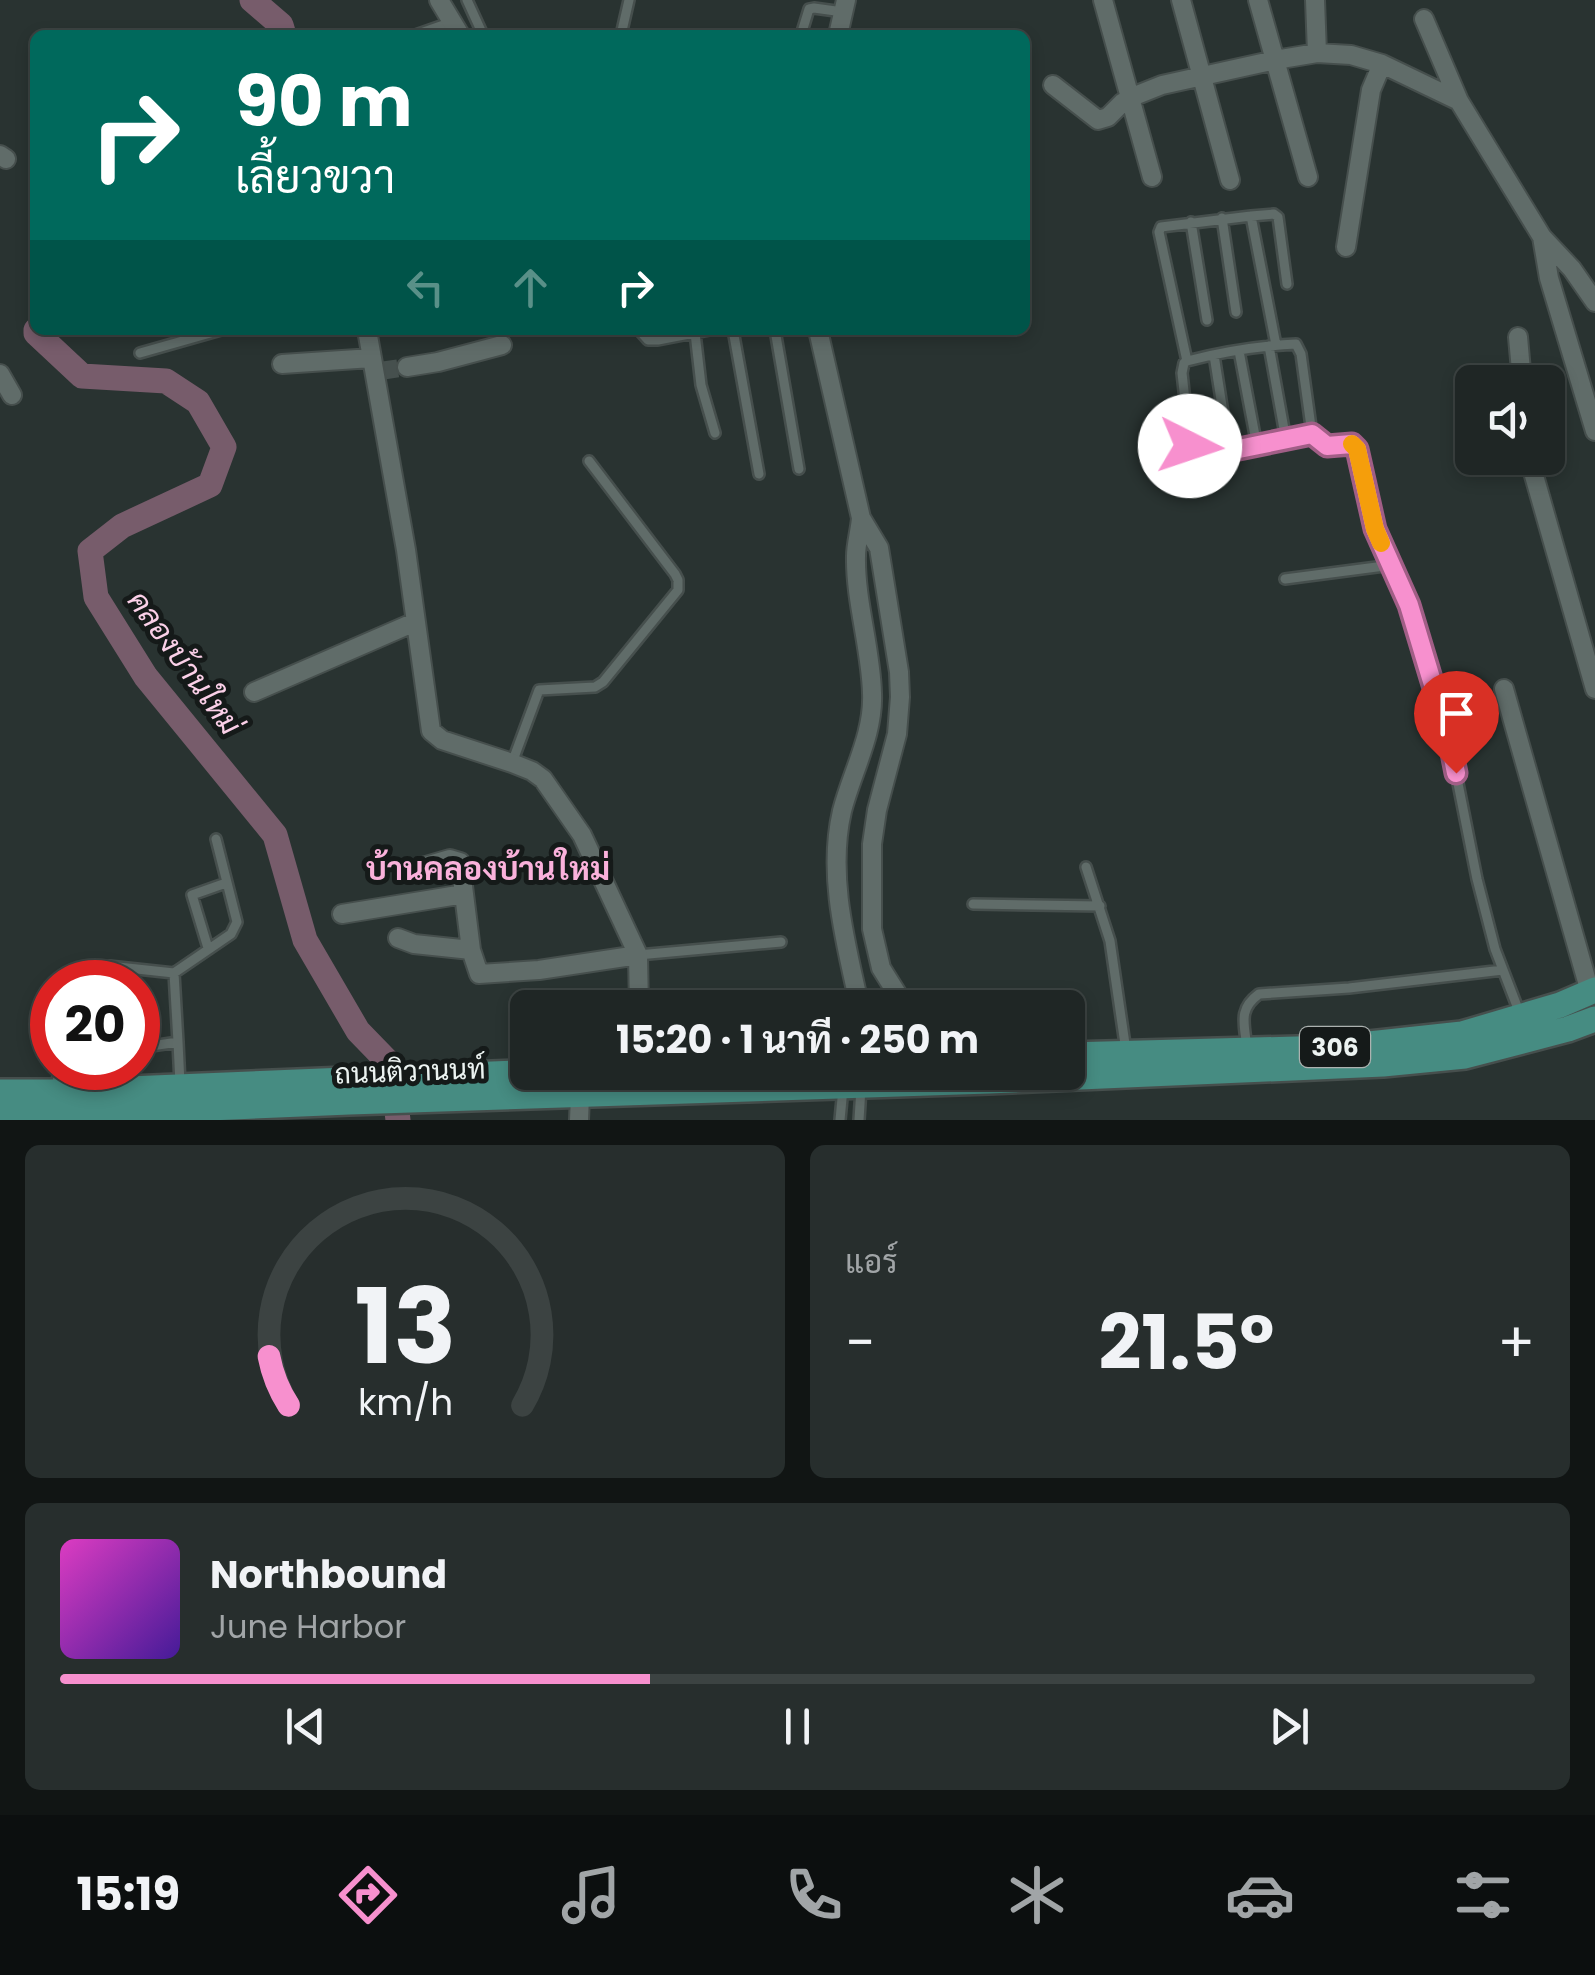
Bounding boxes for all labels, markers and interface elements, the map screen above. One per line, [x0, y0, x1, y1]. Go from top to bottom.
text: 90 m [235, 52, 413, 151]
icon: right [70, 70, 200, 200]
text: เลี้ยวขวา [235, 146, 395, 209]
icon: left [398, 260, 453, 315]
icon: ahead [503, 260, 558, 315]
icon: right [608, 260, 663, 315]
map controls [1455, 365, 1565, 475]
button: sound [1455, 365, 1565, 475]
position arrow [1138, 394, 1242, 498]
water label: คลองบ้านใหม่ [117, 582, 253, 745]
pin [1414, 671, 1499, 774]
icon: arrive [1429, 686, 1484, 741]
district label: บ้านคลองบ้านใหม่ [366, 846, 610, 891]
speed limit sign: 20 [30, 960, 160, 1090]
text: 15:20 · 1 นาที · 250 m [616, 1013, 979, 1066]
road number: 306 [1300, 1027, 1370, 1067]
street label: ถนนติวานนท์ [334, 1049, 486, 1094]
text: แอร์ [845, 1239, 898, 1284]
text: 13 [354, 1254, 456, 1399]
text: 21.5° [1099, 1290, 1274, 1395]
text: − [845, 1304, 875, 1381]
text: + [1497, 1304, 1535, 1381]
text: km/h [357, 1377, 453, 1428]
text: Northbound [210, 1548, 447, 1601]
text: June Harbor [210, 1604, 406, 1649]
icon: previous [278, 1699, 333, 1754]
icon: pause [770, 1699, 825, 1754]
icon: next [1262, 1699, 1317, 1754]
icon: directions [333, 1860, 403, 1930]
icon: music [556, 1860, 626, 1930]
icon: phone [779, 1860, 849, 1930]
icon: climate [1002, 1860, 1072, 1930]
icon: car [1225, 1860, 1295, 1930]
icon: filters [1448, 1860, 1518, 1930]
text: 15:19 [77, 1863, 180, 1926]

